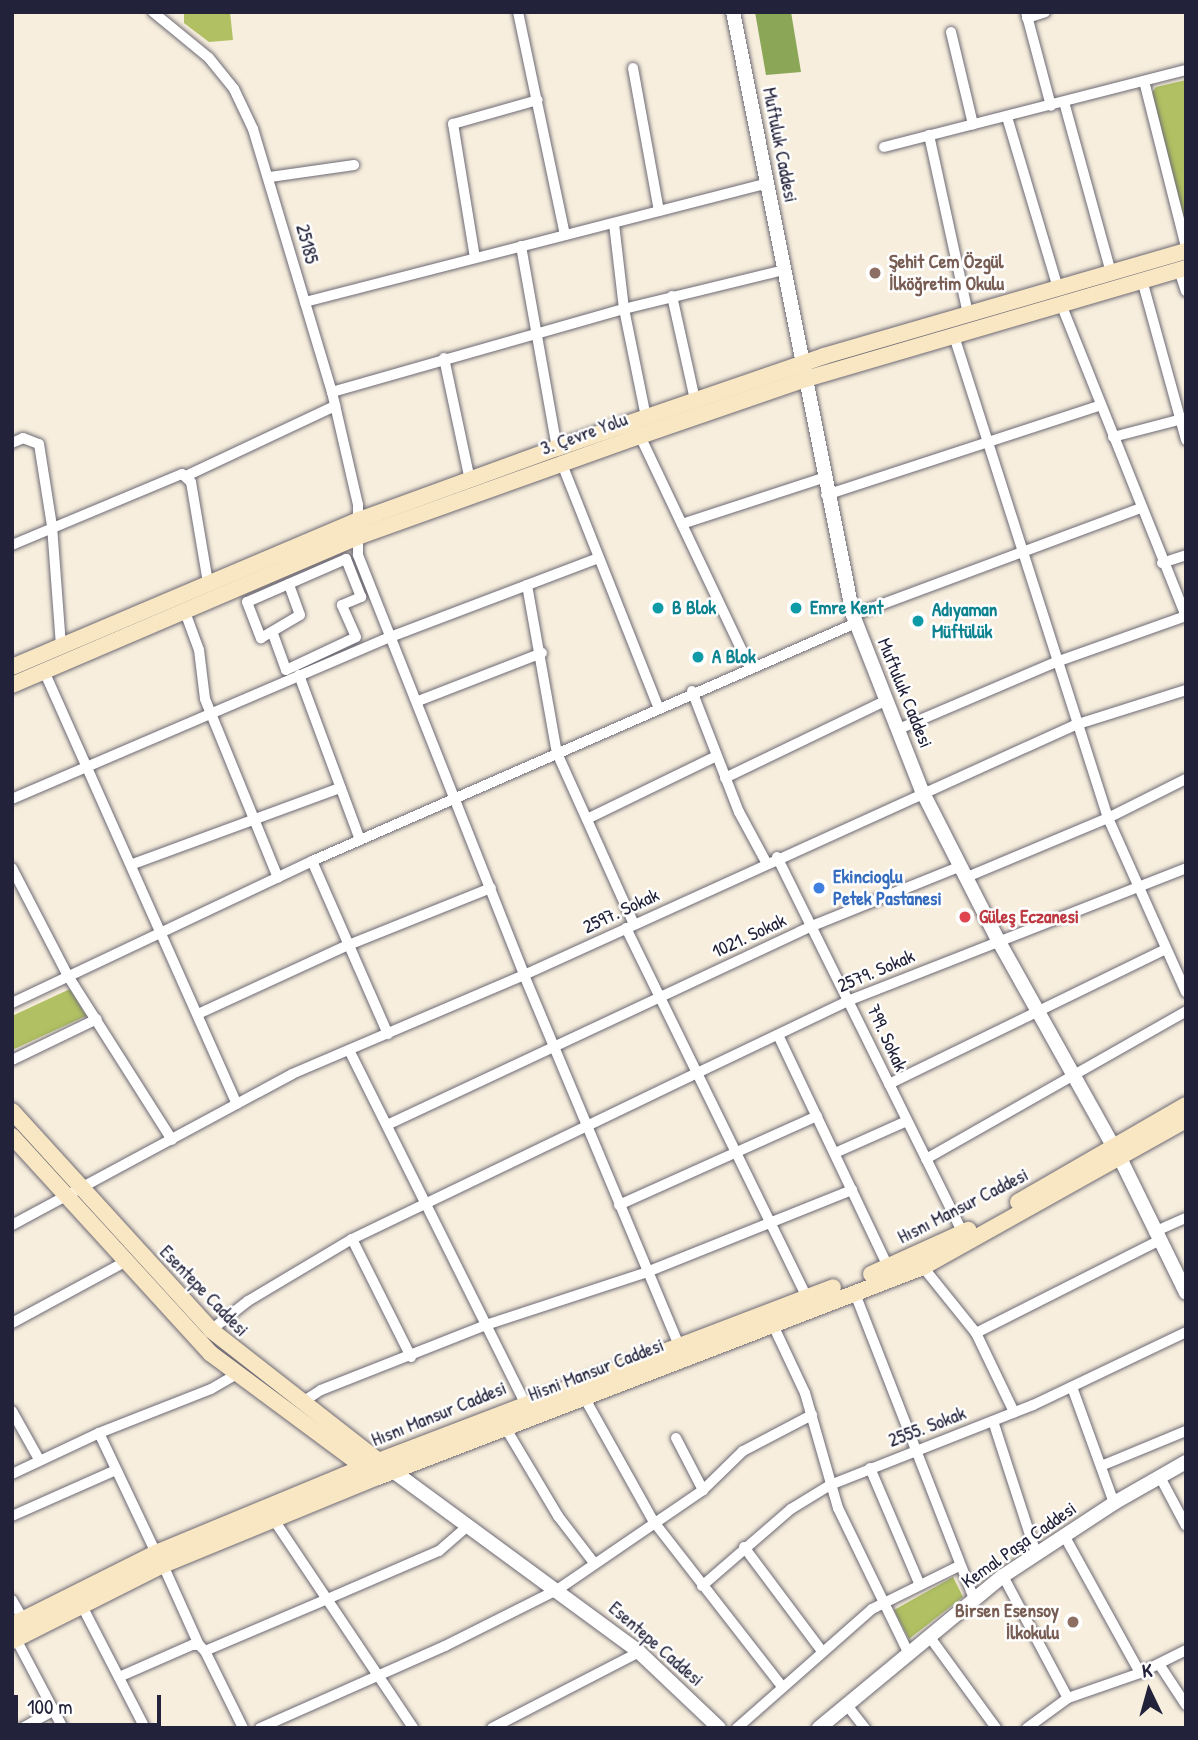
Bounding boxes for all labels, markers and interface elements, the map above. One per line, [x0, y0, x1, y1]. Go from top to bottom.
street label: Muftuluk Caddesi [758, 86, 802, 204]
street label: 25185 [291, 222, 323, 266]
place label: Şehit Cem Özgül İlköğretim Okulu [889, 251, 1004, 295]
marker: Şehit Cem Özgül İlköğretim Okulu [867, 265, 883, 281]
street label: 3. Çevre Yolu [538, 408, 630, 460]
place label: B Blok [672, 597, 716, 619]
place label: Emre Kent [810, 597, 883, 619]
place label: Adıyaman Müftülük [932, 599, 997, 643]
marker: B Blok [650, 600, 666, 616]
marker: Emre Kent [788, 600, 804, 616]
marker: Adıyaman Müftülük [910, 613, 926, 629]
street label: Muftuluk Caddesi [873, 635, 937, 751]
place label: A Blok [712, 646, 756, 668]
marker: A Blok [690, 649, 706, 665]
place label: Ekincioglu Petek Pastanesi [833, 866, 942, 910]
marker: Ekincioglu Petek Pastanesi [811, 880, 827, 896]
street label: 2597. Sokak [579, 883, 663, 939]
place label: Güleş Eczanesi [979, 906, 1079, 928]
street label: 1021. Sokak [708, 909, 790, 963]
marker: Güleş Eczanesi [957, 909, 973, 925]
street label: 2579. Sokak [834, 945, 918, 997]
street label: 799. Sokak [862, 1001, 912, 1075]
street label: Hısnı Mansur Caddesi [894, 1163, 1032, 1249]
street label: Esentepe Caddesi [155, 1241, 253, 1341]
street label: Hisni Mansur Caddesi [525, 1334, 667, 1406]
street label: Hısnı Mansur Caddesi [368, 1377, 510, 1451]
street label: 2555. Sokak [885, 1402, 969, 1452]
street label: Kemal Paşa Caddesi [957, 1497, 1081, 1593]
street label: Esentepe Caddesi [604, 1597, 708, 1691]
place label: Birsen Esensoy İlkokulu [955, 1600, 1059, 1644]
marker: Birsen Esensoy İlkokulu [1065, 1614, 1081, 1630]
north arrow [1114, 1656, 1184, 1726]
text: K [1141, 1657, 1153, 1683]
scale bar [18, 1680, 164, 1724]
text: 100 m [27, 1692, 73, 1721]

